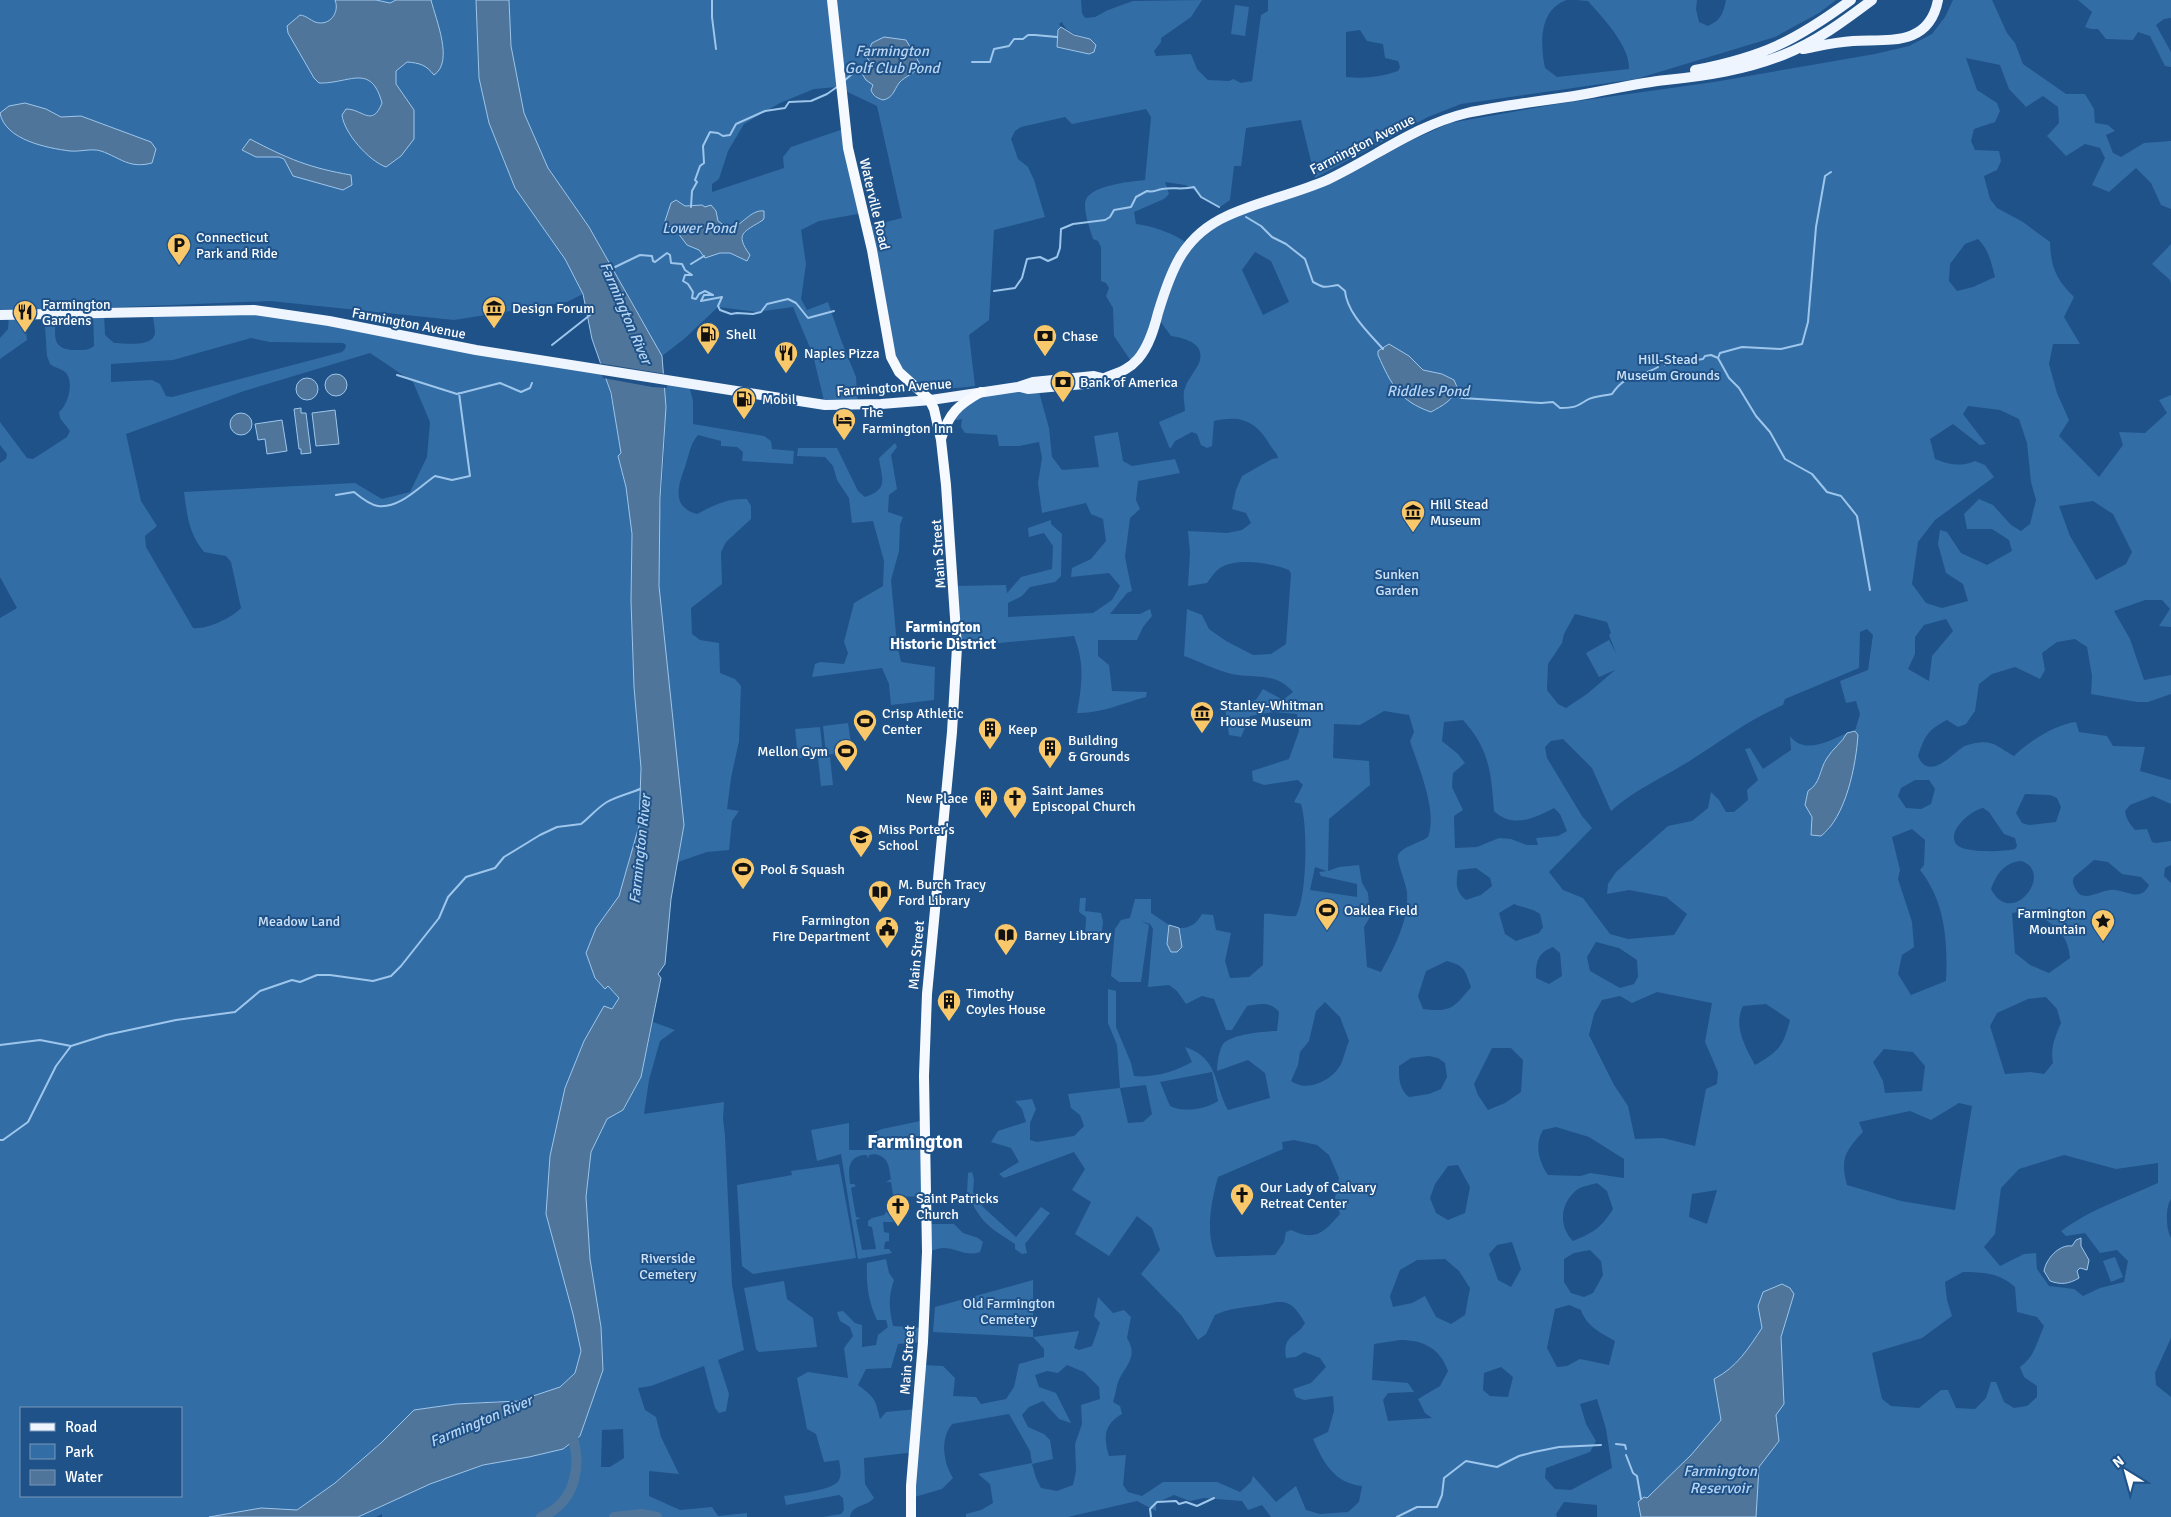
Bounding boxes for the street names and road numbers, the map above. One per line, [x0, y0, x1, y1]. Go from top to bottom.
street label: Farmington Avenue [1307, 111, 1418, 178]
street label: Waterville Road [856, 157, 893, 252]
street label: Farmington Avenue [351, 304, 467, 343]
street label: Farmington Avenue [836, 375, 952, 400]
street label: Main Street [928, 519, 949, 589]
street label: Main Street [905, 920, 928, 990]
street label: Main Street [897, 1325, 918, 1395]

